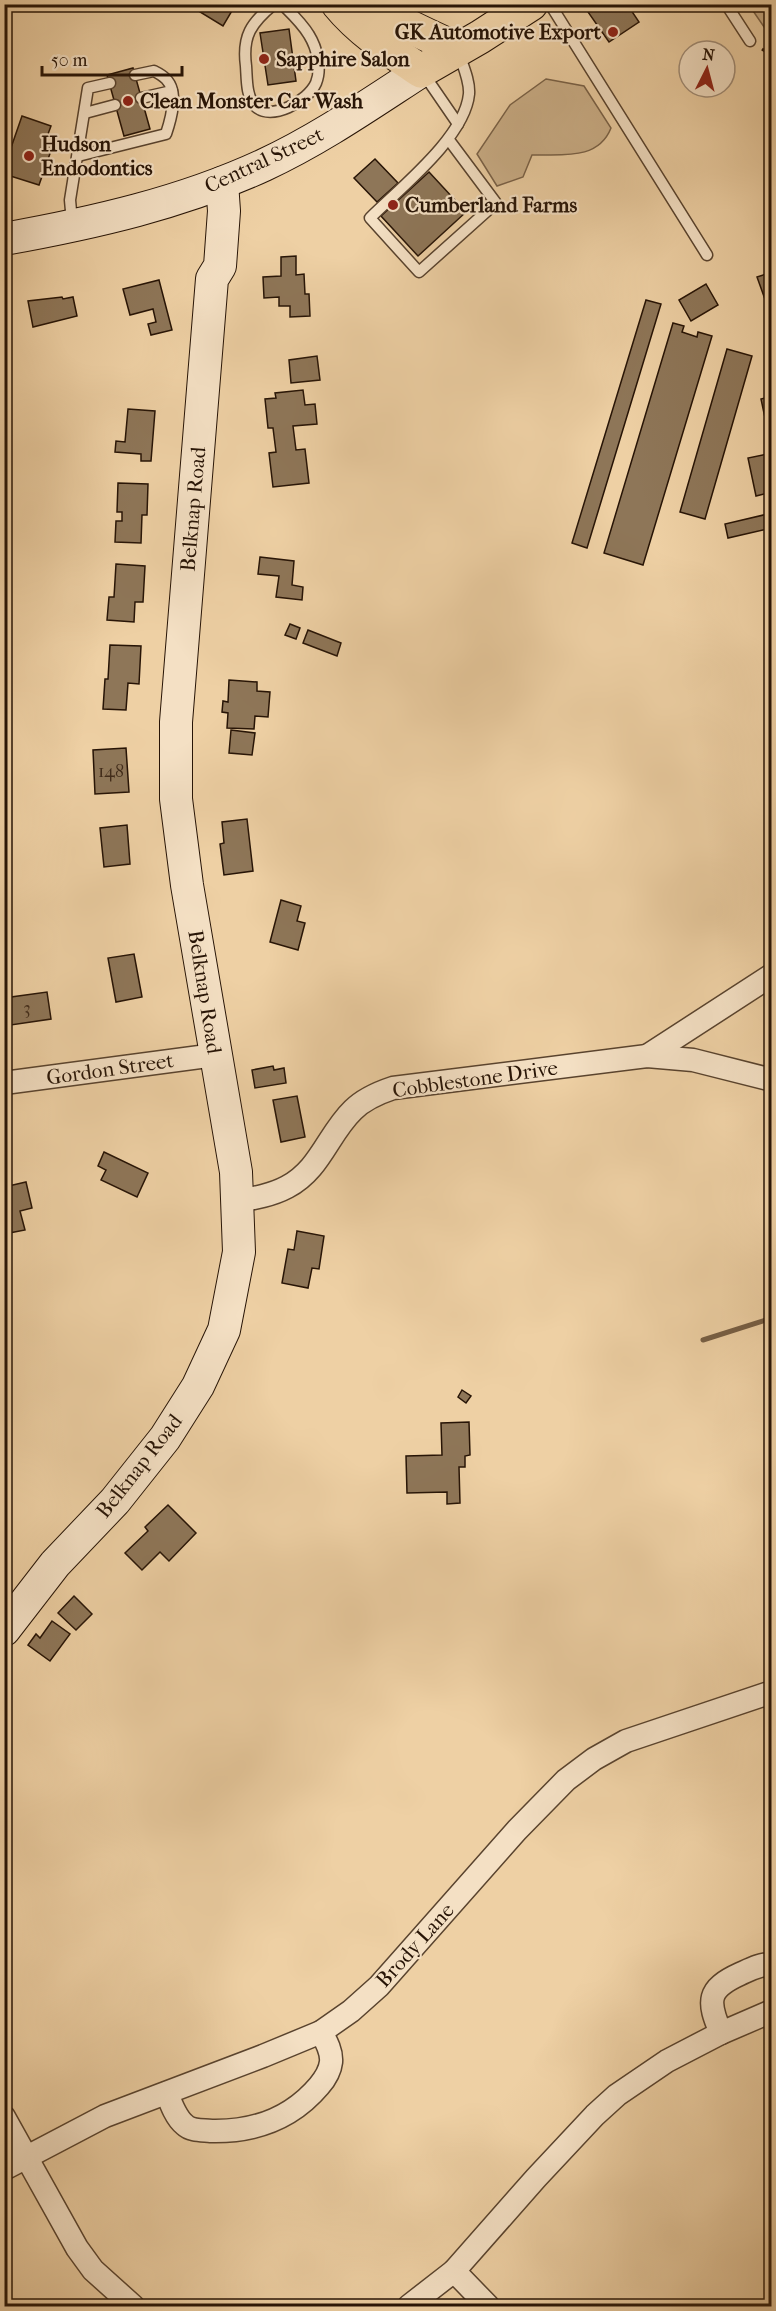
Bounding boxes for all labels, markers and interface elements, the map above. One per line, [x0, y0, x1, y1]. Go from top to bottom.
place label: GK Automotive Export [395, 20, 601, 44]
marker: GK Automotive Export [606, 25, 620, 39]
scale bar [42, 39, 182, 77]
north arrow [677, 39, 737, 99]
text: N [701, 44, 716, 65]
place label: Sapphire Salon [276, 47, 411, 71]
text: 50 m [51, 50, 88, 71]
marker: Sapphire Salon [257, 52, 271, 66]
place label: Clean Monster Car Wash [140, 89, 363, 113]
marker: Clean Monster Car Wash [121, 94, 135, 108]
street label: Central Street [201, 122, 328, 198]
place label: Hudson Endodontics [41, 132, 153, 180]
marker: Hudson Endodontics [22, 149, 36, 163]
place label: Cumberland Farms [405, 193, 577, 217]
marker: Cumberland Farms [386, 198, 400, 212]
street label: Belknap Road [176, 445, 210, 572]
house number: 148 [98, 761, 124, 782]
street label: Belknap Road [183, 928, 227, 1056]
house number: 3 [23, 998, 31, 1019]
street label: Gordon Street [45, 1048, 176, 1090]
street label: Cobblestone Drive [391, 1056, 559, 1102]
street label: Belknap Road [91, 1409, 187, 1523]
street label: Brody Lane [371, 1898, 459, 1992]

